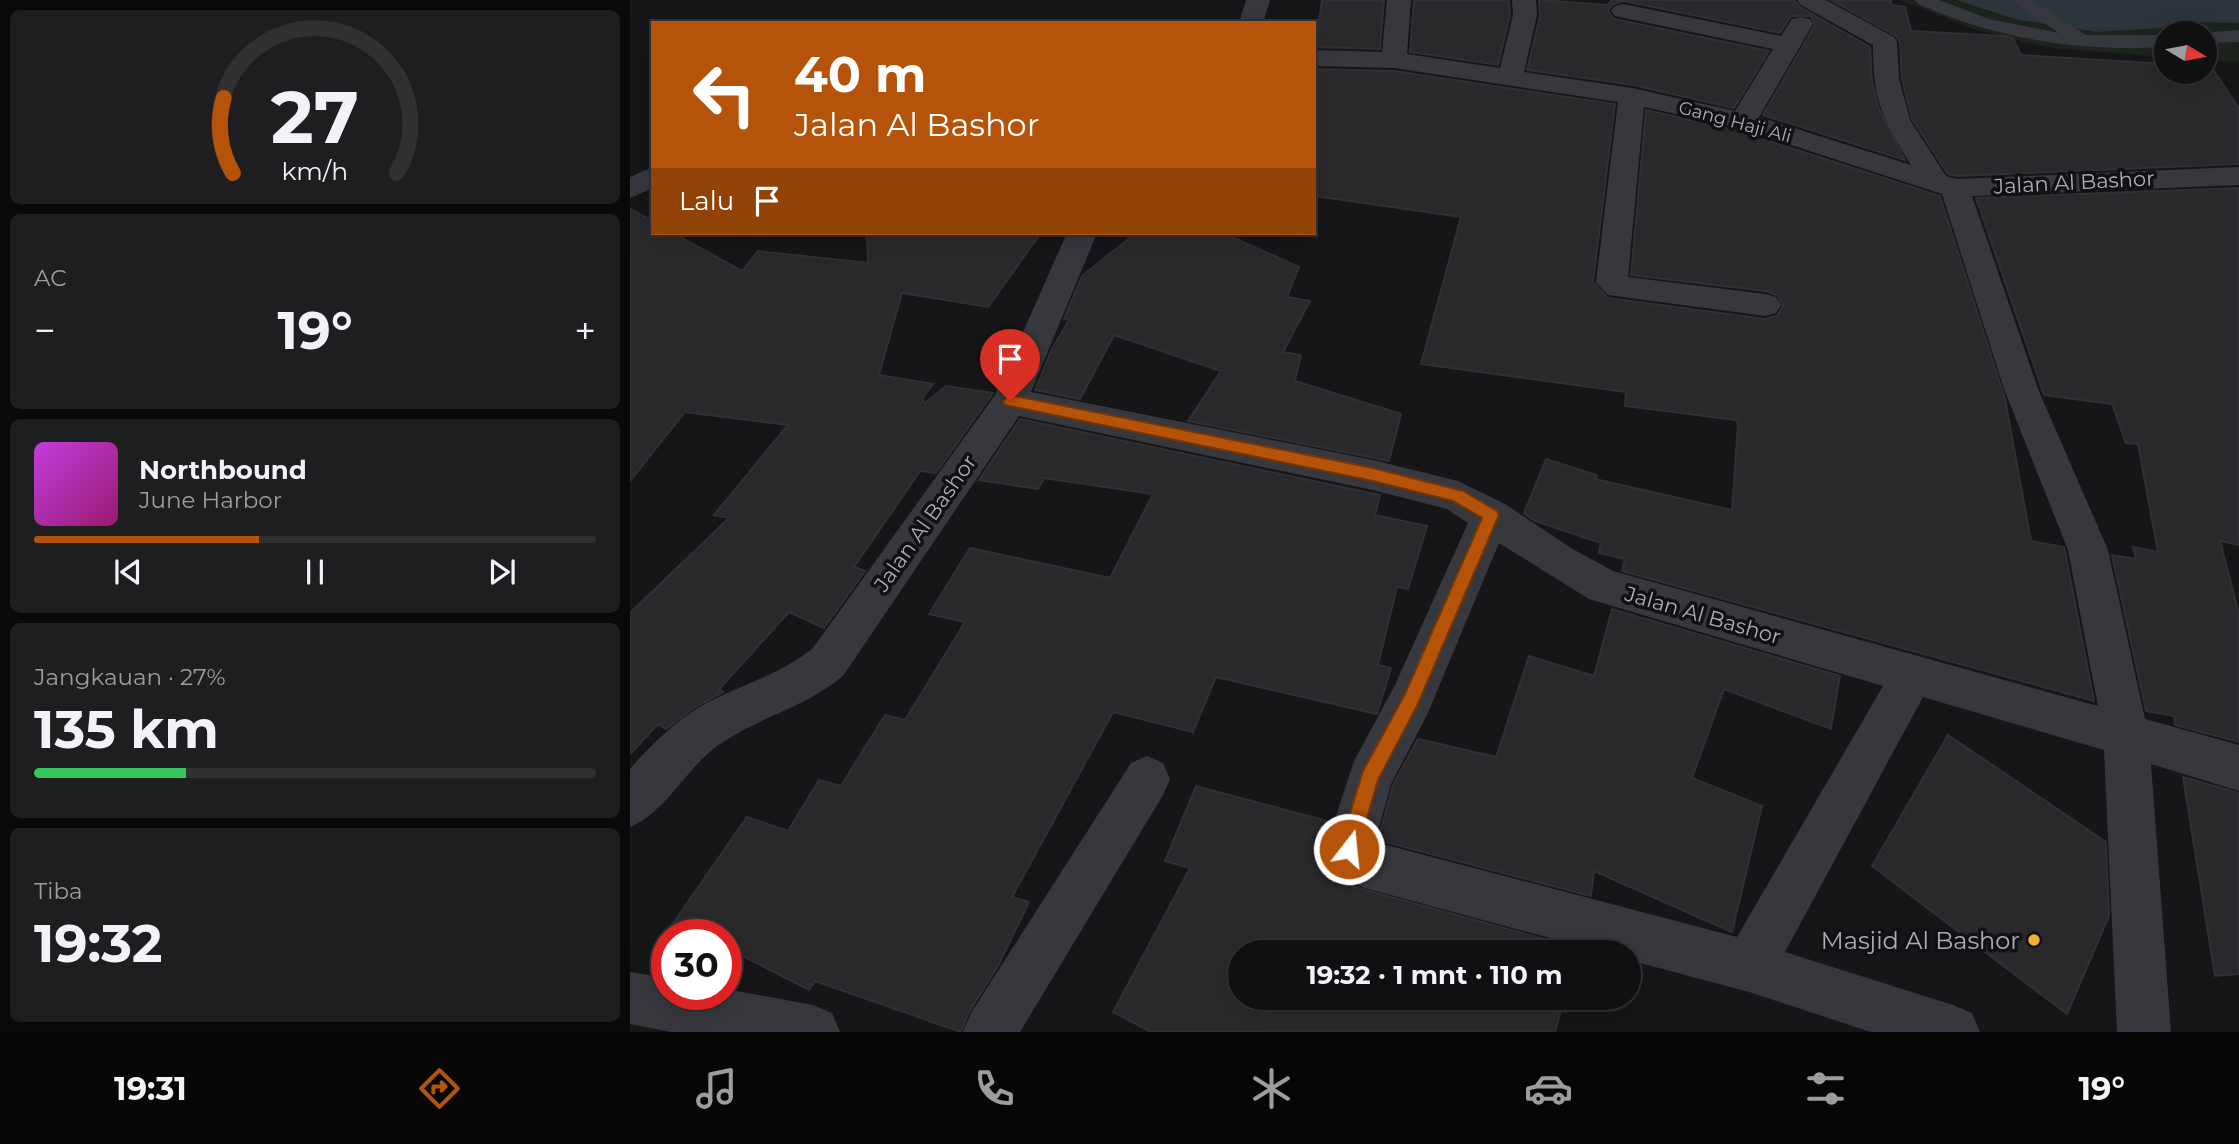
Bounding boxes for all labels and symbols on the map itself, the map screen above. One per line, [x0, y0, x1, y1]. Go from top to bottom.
north arrow [2154, 21, 2217, 84]
street label: Gang Haji Ali [1676, 96, 1794, 148]
street label: Jalan Al Bashor [1992, 165, 2155, 199]
pin [980, 329, 1040, 401]
street label: Jalan Al Bashor [868, 450, 981, 597]
street label: Jalan Al Bashor [1621, 581, 1784, 649]
position arrow [1312, 812, 1386, 886]
speed limit sign: 30 [651, 919, 742, 1010]
place label: Masjid Al Bashor [1821, 926, 2020, 955]
marker: Masjid Al Bashor [2026, 932, 2042, 948]

